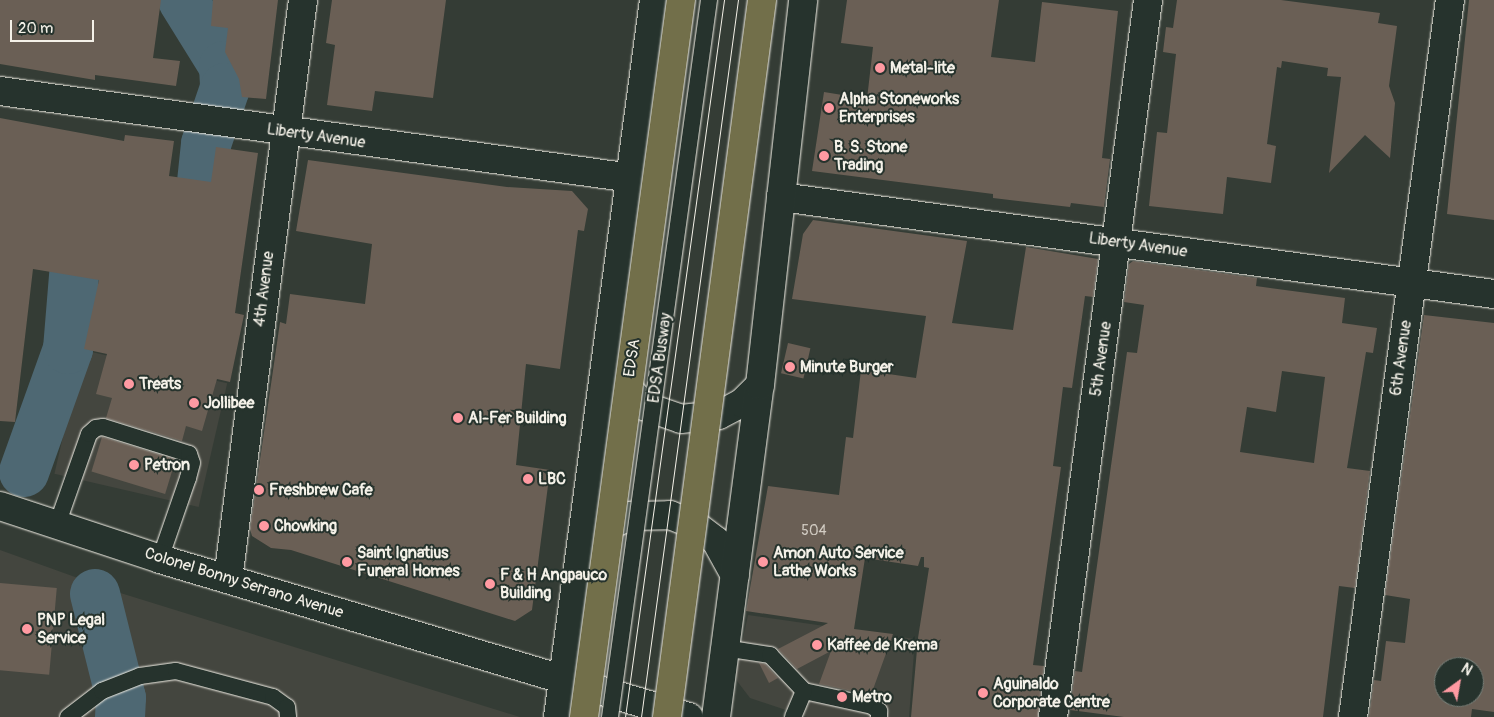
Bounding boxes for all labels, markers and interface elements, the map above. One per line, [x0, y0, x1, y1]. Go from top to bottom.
scale bar [12, 10, 96, 42]
text: 20 m [18, 19, 53, 38]
place label: Metal-lite [890, 58, 955, 78]
marker: Metal-lite [874, 62, 886, 74]
place label: Alpha Stoneworks Enterprises [839, 89, 959, 127]
marker: Alpha Stoneworks Enterprises [823, 102, 835, 114]
street label: Liberty Avenue [266, 120, 366, 152]
place label: B. S. Stone Trading [834, 137, 907, 175]
marker: B. S. Stone Trading [818, 150, 830, 162]
street label: Liberty Avenue [1088, 229, 1188, 261]
street label: 4th Avenue [250, 250, 278, 328]
street label: EDSA Busway [644, 312, 676, 404]
street label: 6th Avenue [1386, 319, 1416, 397]
street label: 5th Avenue [1086, 320, 1116, 398]
street label: EDSA [620, 338, 644, 378]
place label: Minute Burger [800, 357, 894, 377]
marker: Minute Burger [784, 361, 796, 373]
place label: Treats [139, 374, 181, 394]
marker: Treats [123, 378, 135, 390]
place label: Jollibee [204, 393, 254, 413]
marker: Jollibee [188, 397, 200, 409]
place label: Al-Fer Building [468, 408, 567, 428]
marker: Al-Fer Building [452, 412, 464, 424]
place label: Petron [144, 455, 190, 475]
marker: Petron [128, 459, 140, 471]
place label: LBC [538, 469, 566, 489]
marker: LBC [522, 473, 534, 485]
place label: Freshbrew Cafe [269, 480, 373, 500]
marker: Freshbrew Cafe [253, 484, 265, 496]
place label: Chowking [274, 516, 337, 536]
marker: Chowking [258, 520, 270, 532]
house number: 504 [801, 523, 827, 539]
place label: Saint Ignatius Funeral Homes [357, 543, 460, 581]
place label: Amon Auto Service Lathe Works [773, 543, 904, 581]
street label: Colonel Bonny Serrano Avenue [142, 544, 346, 622]
marker: Saint Ignatius Funeral Homes [341, 556, 353, 568]
marker: Amon Auto Service Lathe Works [757, 556, 769, 568]
place label: F & H Angpauco Building [500, 565, 607, 603]
marker: F & H Angpauco Building [484, 578, 496, 590]
place label: PNP Legal Service [37, 610, 105, 648]
marker: PNP Legal Service [21, 623, 33, 635]
place label: Kaffee de Krema [827, 635, 938, 655]
marker: Kaffee de Krema [811, 639, 823, 651]
north arrow [1434, 657, 1484, 707]
text: N [1458, 660, 1475, 679]
place label: Aguinaldo Corporate Centre [993, 674, 1110, 712]
place label: Metro [852, 687, 892, 707]
marker: Aguinaldo Corporate Centre [977, 687, 989, 699]
marker: Metro [836, 691, 848, 703]

